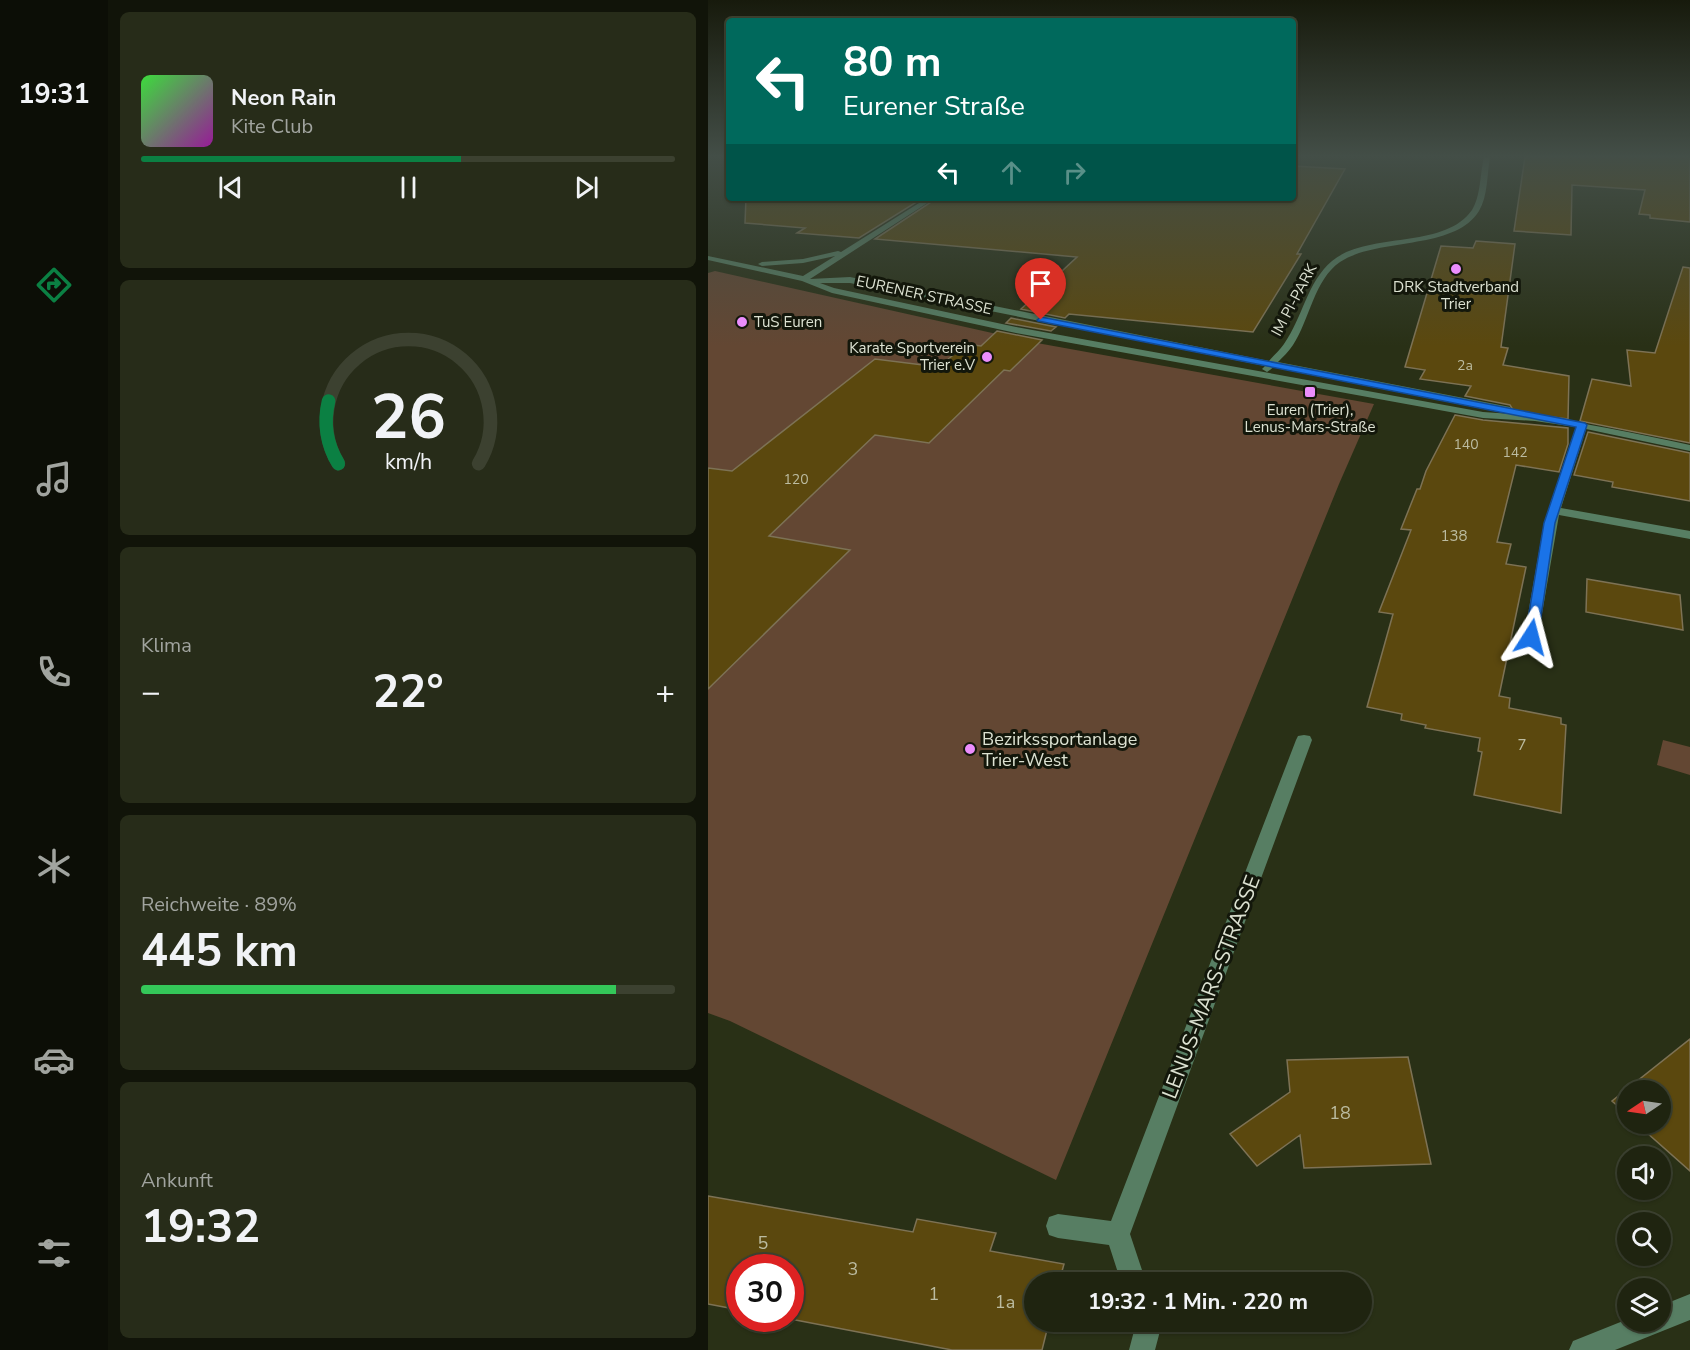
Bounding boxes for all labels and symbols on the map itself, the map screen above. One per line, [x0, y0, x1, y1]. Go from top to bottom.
pin [1015, 258, 1066, 320]
street label: IM PI-PARK [1267, 260, 1322, 340]
marker: DRK Stadtverband Trier [1449, 262, 1463, 276]
street label: EURENER STRASSE [854, 271, 994, 319]
place label: DRK Stadtverband Trier [1393, 277, 1519, 314]
place label: TuS Euren [754, 312, 822, 332]
marker: TuS Euren [735, 315, 749, 329]
place label: Karate Sportverein Trier e.V [849, 338, 976, 375]
marker: Karate Sportverein Trier e.V [980, 350, 994, 364]
house number: 2a [1457, 356, 1473, 375]
marker: Euren (Trier), Lenus-Mars-Straße [1303, 385, 1317, 399]
place label: Euren (Trier), Lenus-Mars-Straße [1245, 400, 1375, 437]
house number: 140 [1453, 435, 1479, 454]
house number: 142 [1502, 443, 1528, 462]
house number: 120 [783, 470, 809, 489]
house number: 138 [1440, 526, 1468, 546]
position arrow [1499, 605, 1563, 669]
place label: Bezirkssportanlage Trier-West [982, 727, 1137, 772]
house number: 7 [1517, 735, 1527, 755]
marker: Bezirkssportanlage Trier-West [963, 742, 977, 756]
street label: LENUS-MARS-STRASSE [1155, 871, 1267, 1103]
north arrow [1617, 1080, 1671, 1134]
house number: 18 [1329, 1101, 1351, 1125]
house number: 5 [758, 1231, 768, 1255]
speed limit sign: 30 [726, 1254, 804, 1332]
house number: 3 [848, 1257, 858, 1281]
house number: 1 [929, 1282, 939, 1306]
house number: 1a [995, 1290, 1015, 1314]

